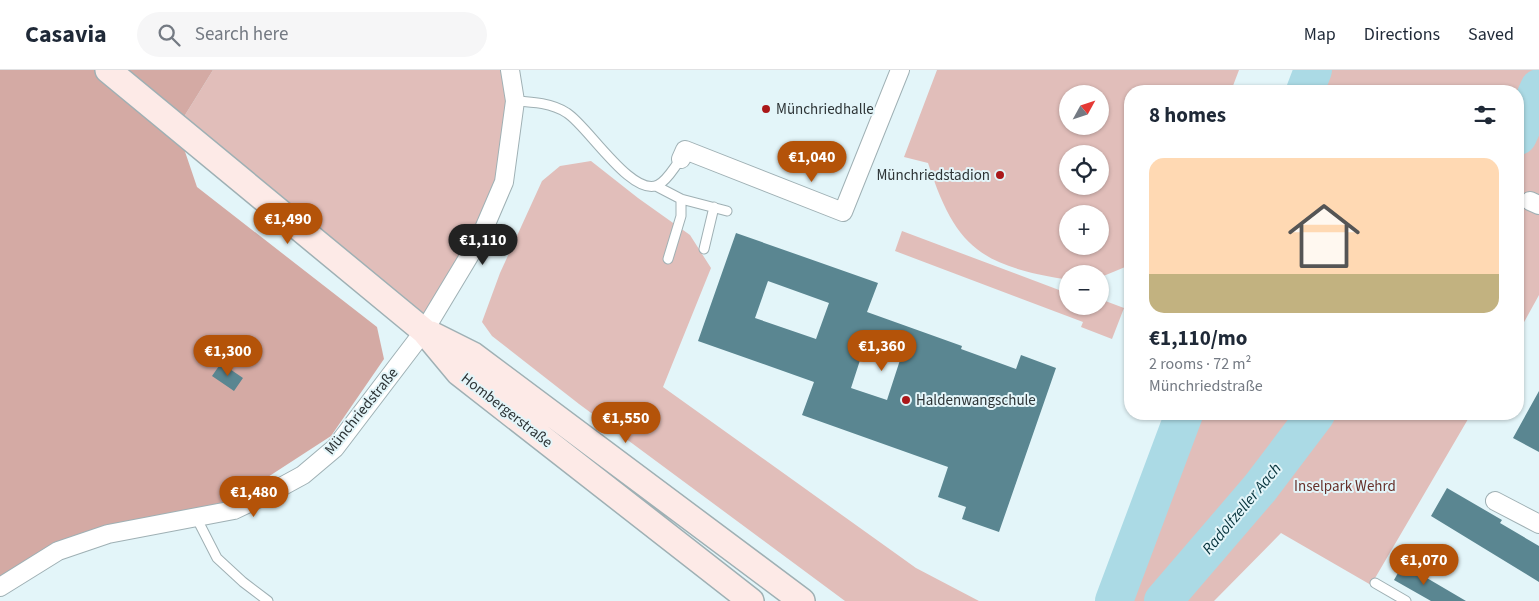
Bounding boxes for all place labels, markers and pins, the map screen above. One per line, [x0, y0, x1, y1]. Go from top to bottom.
place label: Münchriedhalle [776, 99, 874, 120]
marker: Münchriedhalle [760, 103, 772, 115]
pin: €1,040 [771, 140, 853, 183]
place label: Münchriedstadion [876, 165, 990, 186]
marker: Münchriedstadion [994, 169, 1006, 181]
pin: €1,490 [247, 202, 329, 245]
pin: €1,110 [442, 224, 524, 266]
pin: €1,360 [841, 330, 923, 372]
pin: €1,300 [187, 334, 269, 377]
place label: Haldenwangschule [916, 390, 1036, 411]
marker: Haldenwangschule [900, 394, 912, 406]
pin: €1,550 [585, 402, 667, 444]
pin: €1,480 [213, 476, 295, 518]
pin: €1,070 [1383, 544, 1465, 586]

